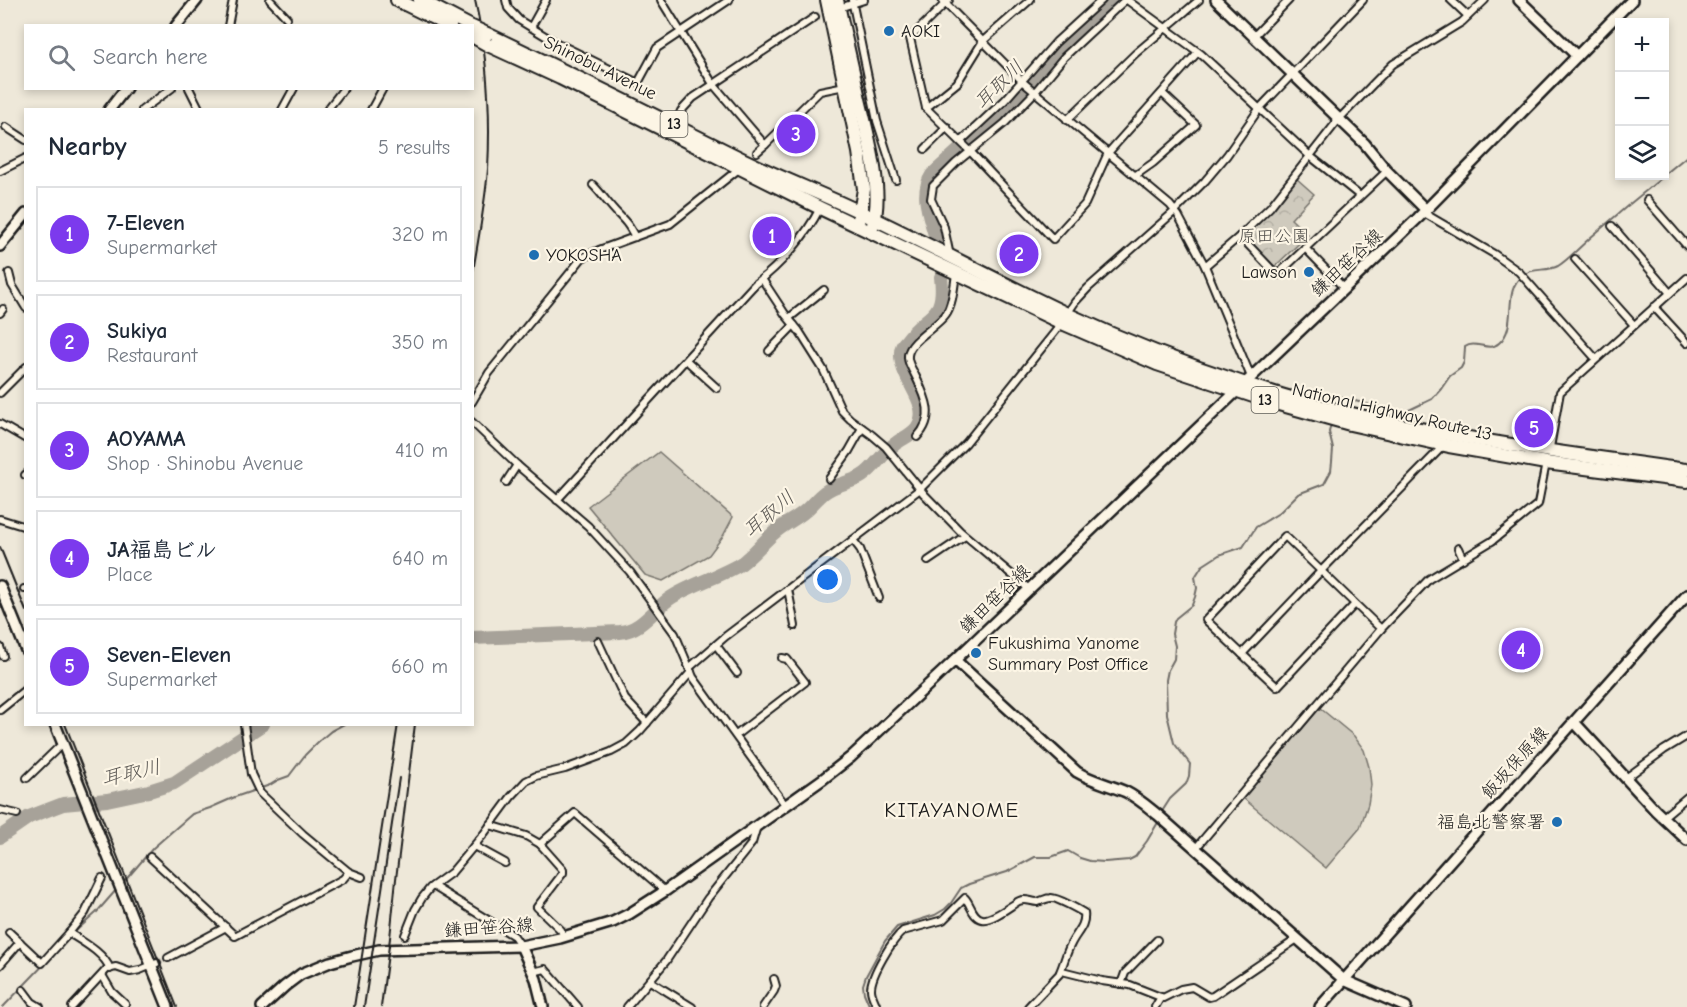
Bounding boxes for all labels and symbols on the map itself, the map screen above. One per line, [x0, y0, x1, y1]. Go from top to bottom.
place label: AOKI [901, 21, 940, 42]
marker: AOKI [882, 24, 896, 38]
street label: Shinobu Avenue [540, 32, 660, 104]
water label: 耳取川 [970, 56, 1028, 114]
road number: 13 [660, 111, 688, 137]
pin: 3 [776, 112, 816, 156]
pin: 1 [752, 214, 792, 258]
street label: 鎌田笹谷線 [1307, 225, 1387, 301]
park label: 原田公園 [1238, 226, 1310, 247]
pin: 2 [1000, 232, 1038, 276]
place label: YOKOSHA [546, 245, 622, 266]
marker: YOKOSHA [527, 248, 541, 262]
place label: Lawson [1241, 262, 1297, 283]
marker: Lawson [1302, 265, 1316, 279]
street label: National Highway Route 13 [1290, 379, 1494, 445]
road number: 13 [1252, 387, 1278, 413]
pin: 5 [1514, 406, 1553, 450]
water label: 耳取川 [739, 486, 799, 542]
street label: 鎌田笹谷線 [955, 560, 1035, 638]
your location [813, 565, 842, 594]
pin: 4 [1502, 628, 1540, 672]
place label: Fukushima Yanome Summary Post Office [988, 633, 1148, 675]
marker: Fukushima Yanome Summary Post Office [969, 646, 983, 660]
street label: 飯坂保原線 [1477, 723, 1553, 803]
water label: 耳取川 [99, 755, 163, 791]
district label: KITAYANOME [884, 798, 1020, 822]
place label: 福島北警察署 [1437, 812, 1545, 833]
marker: 福島北警察署 [1550, 815, 1564, 829]
street label: 鎌田笹谷線 [443, 914, 535, 942]

